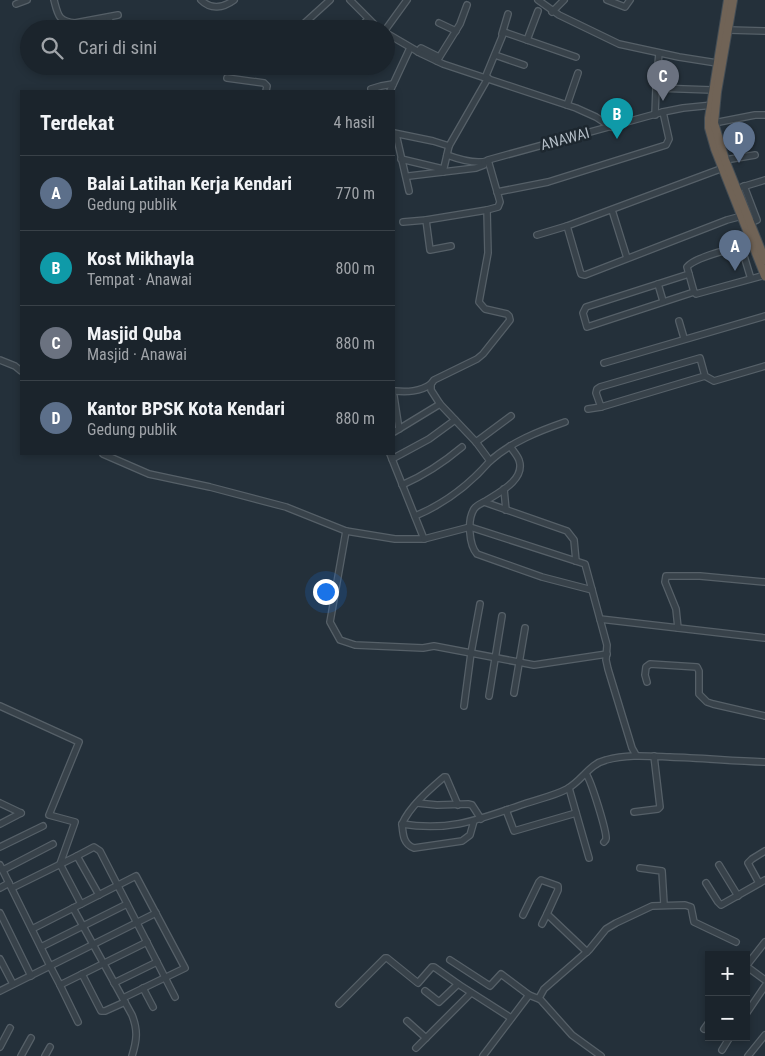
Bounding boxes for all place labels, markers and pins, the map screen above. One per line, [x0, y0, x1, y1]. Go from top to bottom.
pin: C [647, 60, 679, 101]
pin: B [601, 98, 633, 139]
pin: D [723, 122, 755, 163]
pin: A [719, 230, 751, 271]

